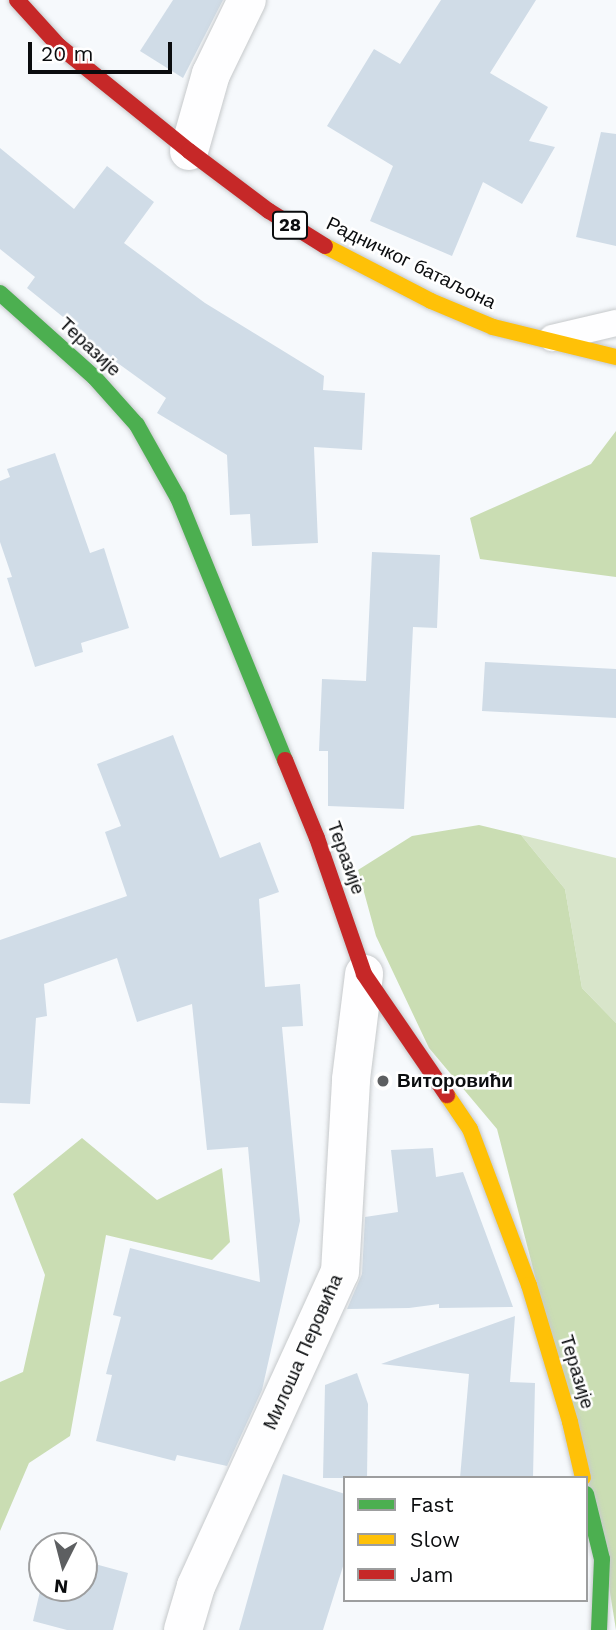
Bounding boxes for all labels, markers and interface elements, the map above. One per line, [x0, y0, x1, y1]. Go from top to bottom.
scale bar [32, 28, 175, 72]
text: 20 m [41, 41, 93, 66]
road number: 28 [271, 210, 309, 240]
street label: Радничког батаљона [323, 212, 499, 314]
street label: Теразије [54, 313, 126, 381]
street label: Теразије [322, 818, 370, 898]
place label: Виторовићи [397, 1070, 513, 1092]
marker: Виторовићи [375, 1073, 391, 1089]
street label: Милоша Перовића [258, 1271, 348, 1433]
street label: Теразије [555, 1332, 599, 1412]
legend [343, 1476, 588, 1602]
text: Fast [410, 1492, 454, 1517]
text: Slow [410, 1527, 460, 1552]
north arrow [28, 1532, 98, 1602]
text: Jam [410, 1562, 453, 1587]
text: N [53, 1574, 69, 1599]

